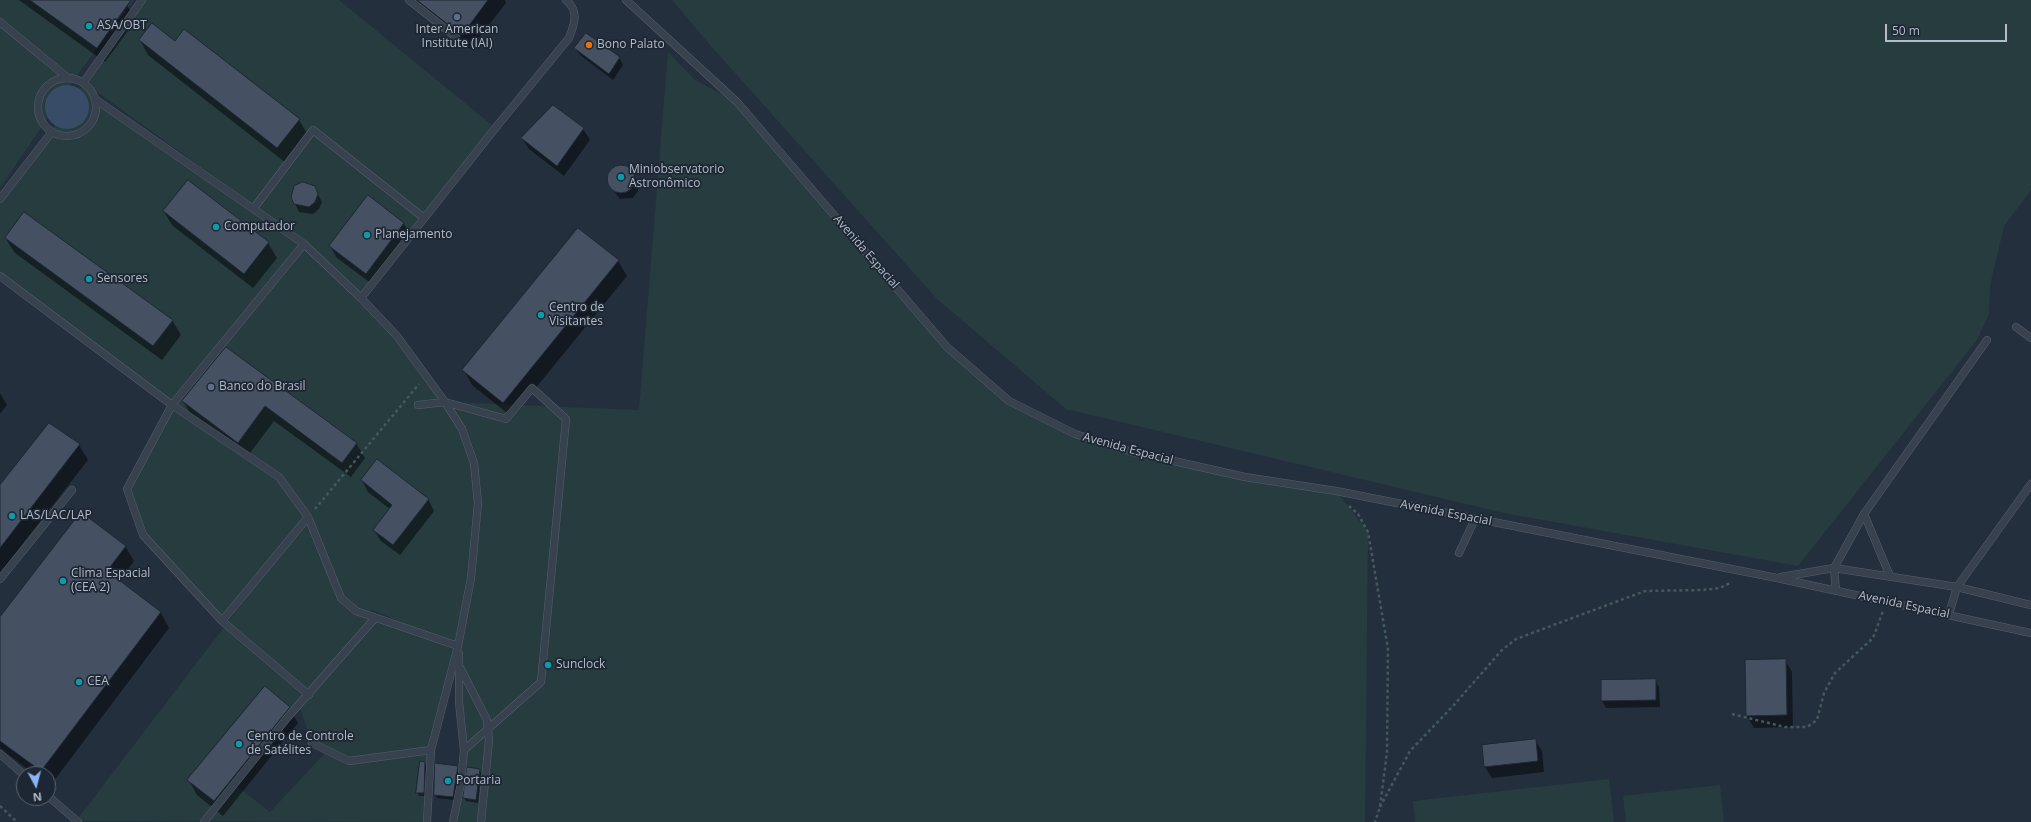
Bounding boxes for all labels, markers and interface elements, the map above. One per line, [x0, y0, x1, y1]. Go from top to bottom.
marker: Inter American Institute (IAI) [452, 12, 462, 22]
scale bar [1887, 16, 2009, 42]
place label: ASA/OBT [97, 19, 147, 33]
marker: ASA/OBT [84, 21, 94, 31]
text: 50 m [1892, 22, 1920, 39]
place label: Inter American Institute (IAI) [416, 23, 498, 51]
place label: Bono Palato [597, 38, 665, 52]
marker: Bono Palato [584, 40, 594, 50]
place label: Miniobservatorio Astronômico [629, 163, 724, 191]
marker: Miniobservatorio Astronômico [616, 172, 626, 182]
street label: Avenida Espacial [830, 212, 902, 292]
place label: Computador [224, 220, 295, 234]
marker: Computador [211, 222, 221, 232]
place label: Planejamento [375, 228, 452, 242]
marker: Planejamento [362, 230, 372, 240]
place label: Sensores [97, 272, 148, 286]
marker: Sensores [84, 274, 94, 284]
place label: Centro de Visitantes [549, 301, 604, 329]
marker: Centro de Visitantes [536, 310, 546, 320]
place label: Banco do Brasil [219, 380, 306, 394]
marker: Banco do Brasil [206, 382, 216, 392]
street label: Avenida Espacial [1081, 430, 1175, 468]
street label: Avenida Espacial [1399, 497, 1493, 529]
place label: LAS/LAC/LAP [20, 509, 92, 523]
marker: LAS/LAC/LAP [7, 511, 17, 521]
place label: Clima Espacial (CEA 2) [71, 567, 150, 595]
marker: Clima Espacial (CEA 2) [58, 576, 68, 586]
street label: Avenida Espacial [1857, 588, 1951, 622]
place label: Sunclock [556, 658, 605, 672]
marker: Sunclock [543, 660, 553, 670]
place label: CEA [87, 675, 109, 689]
marker: CEA [74, 677, 84, 687]
place label: Centro de Controle de Satélites [247, 730, 354, 758]
marker: Centro de Controle de Satélites [234, 739, 244, 749]
north arrow [16, 766, 56, 806]
place label: Portaria [456, 774, 501, 788]
marker: Portaria [443, 776, 453, 786]
text: N [32, 789, 43, 805]

